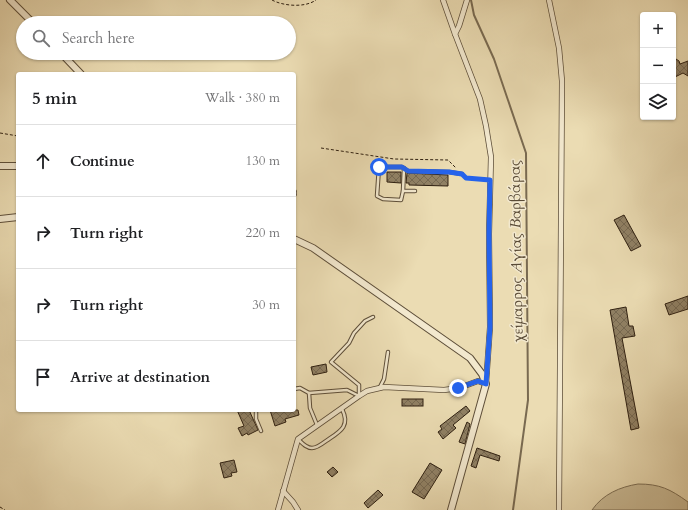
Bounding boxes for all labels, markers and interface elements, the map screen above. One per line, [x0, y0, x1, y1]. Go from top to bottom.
map controls [640, 12, 676, 120]
button: + [640, 12, 676, 48]
search box [16, 16, 296, 60]
icon: search [30, 27, 52, 49]
text: Search here [62, 28, 135, 48]
button: − [640, 48, 676, 84]
button: layers [640, 84, 676, 120]
text: 5 min [32, 87, 77, 110]
text: Walk · 380 m [205, 89, 280, 107]
icon: ahead [32, 150, 54, 172]
text: Continue [70, 151, 135, 171]
text: 130 m [246, 152, 280, 170]
route start [370, 158, 388, 176]
water label: χείμαρρος Αγίας Βαρβάρας [504, 159, 528, 343]
icon: right [32, 222, 54, 244]
text: Turn right [70, 223, 143, 243]
text: 220 m [246, 224, 280, 242]
icon: right [32, 294, 54, 316]
text: Turn right [70, 295, 143, 315]
text: 30 m [252, 296, 280, 314]
icon: arrive [32, 366, 54, 388]
text: Arrive at destination [70, 367, 210, 387]
route end [449, 379, 467, 397]

